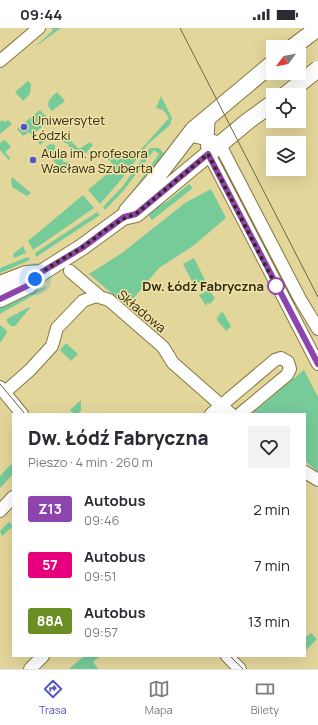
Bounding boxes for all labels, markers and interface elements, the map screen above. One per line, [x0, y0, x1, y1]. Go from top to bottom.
text: 09:44 [20, 4, 62, 25]
north arrow [266, 40, 306, 80]
map controls [266, 40, 306, 176]
button: locate [266, 88, 306, 128]
place label: Uniwersytet Łódzki [32, 111, 105, 144]
marker: Uniwersytet Łódzki [19, 122, 29, 132]
button: layers [266, 136, 306, 176]
place label: Aula im. profesora Wacława Szuberta [41, 144, 153, 177]
marker: Aula im. profesora Wacława Szuberta [28, 155, 38, 165]
your location [25, 269, 45, 289]
place label: Dw. Łódź Fabryczna [142, 277, 264, 295]
marker: Dw. Łódź Fabryczna [267, 277, 285, 295]
street label: Składowa [114, 285, 170, 337]
text: Dw. Łódź Fabryczna [28, 425, 209, 451]
button: heart [248, 426, 290, 468]
text: Pieszo · 4 min · 260 m [28, 453, 153, 471]
text: Autobus [84, 490, 146, 511]
text: Z13 [38, 499, 62, 518]
text: 2 min [253, 499, 290, 520]
text: 09:46 [84, 511, 120, 529]
text: Autobus [84, 546, 146, 567]
text: 57 [42, 555, 58, 574]
text: 7 min [254, 555, 290, 576]
text: 09:51 [84, 567, 116, 585]
text: Autobus [84, 602, 146, 623]
text: 88A [37, 611, 63, 630]
text: 13 min [248, 611, 290, 632]
text: 09:57 [84, 623, 118, 641]
tab: Trasa [39, 678, 67, 717]
tab: Mapa [145, 678, 173, 717]
tab: Bilety [251, 678, 279, 717]

